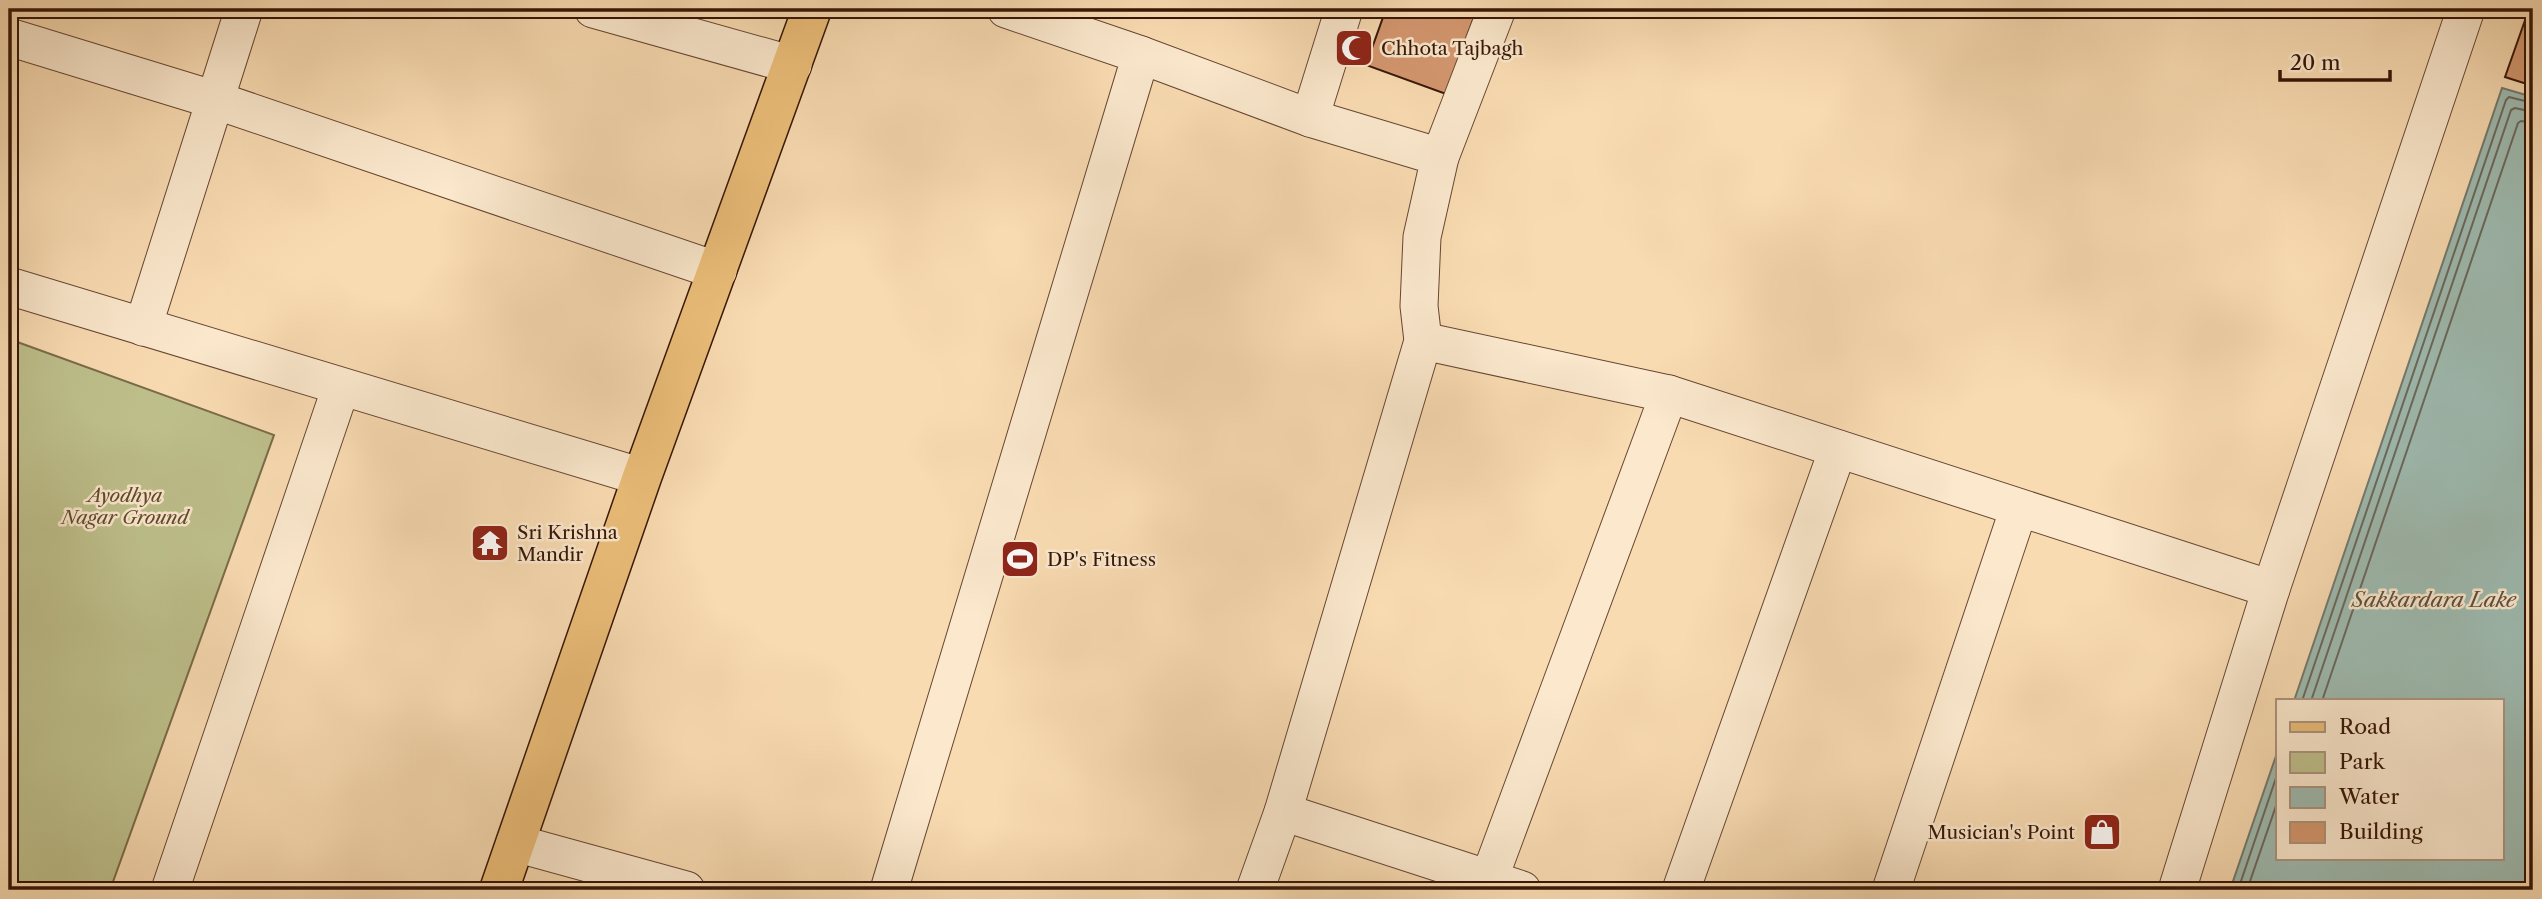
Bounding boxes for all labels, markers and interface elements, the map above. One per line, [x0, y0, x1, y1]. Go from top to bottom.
mosque icon: Chhota Tajbagh [1333, 27, 1375, 69]
place label: Chhota Tajbagh [1381, 37, 1524, 60]
scale bar [2280, 38, 2390, 82]
text: 20 m [2290, 50, 2341, 75]
park label: Ayodhya Nagar Ground [60, 484, 190, 529]
place label: Sri Krishna Mandir [517, 521, 618, 566]
temple icon: Sri Krishna Mandir [469, 522, 511, 564]
sports icon: DP's Fitness [999, 538, 1041, 580]
place label: DP's Fitness [1047, 548, 1156, 571]
water label: Sakkardara Lake [2350, 587, 2517, 612]
legend [2276, 699, 2504, 860]
text: Road [2339, 714, 2391, 739]
text: Park [2339, 749, 2385, 774]
text: Water [2338, 784, 2399, 809]
shop icon: Musician's Point [2081, 811, 2123, 853]
text: Building [2339, 819, 2424, 844]
place label: Musician's Point [1928, 821, 2075, 844]

